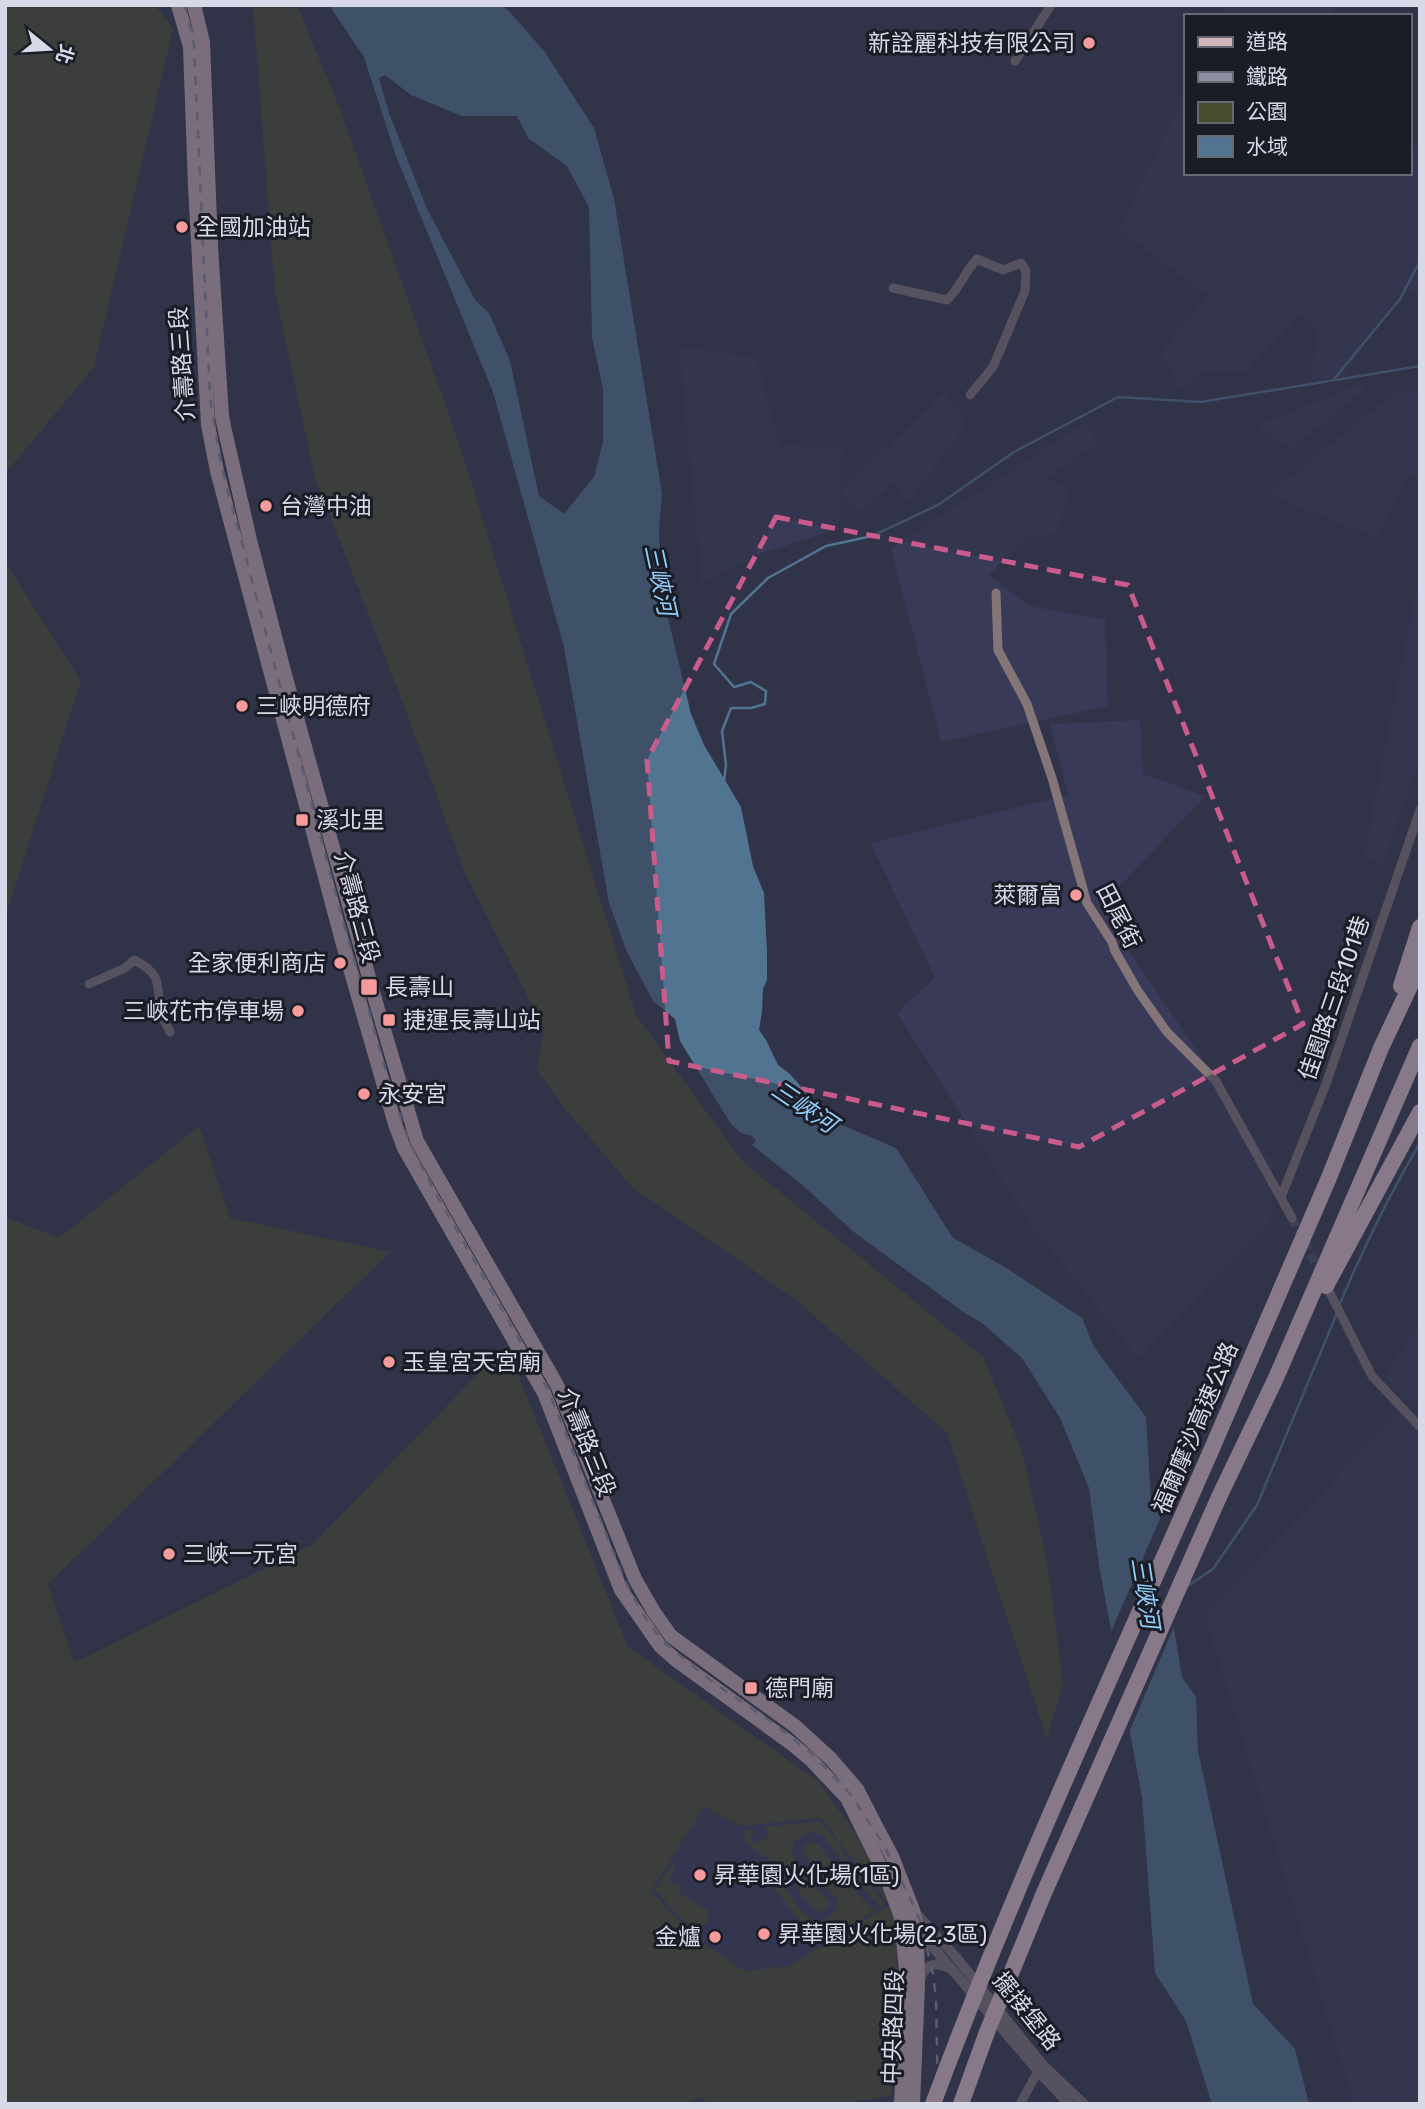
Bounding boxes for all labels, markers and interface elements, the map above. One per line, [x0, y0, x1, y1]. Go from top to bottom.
north arrow [14, 14, 84, 84]
legend [1184, 14, 1411, 175]
place label: 新詮麗科技有限公司 [868, 29, 1075, 57]
text: 道路 [1246, 29, 1288, 54]
marker: 新詮麗科技有限公司 [1081, 35, 1097, 51]
text: 北 [51, 42, 79, 67]
text: 鐵路 [1246, 64, 1288, 89]
text: 公園 [1246, 99, 1288, 124]
text: 水域 [1246, 134, 1288, 159]
place label: 全國加油站 [196, 213, 311, 241]
marker: 全國加油站 [174, 219, 190, 235]
street label: 介壽路三段 [164, 306, 200, 422]
place label: 台灣中油 [280, 492, 372, 520]
marker: 台灣中油 [258, 498, 274, 514]
water label: 三峽河 [639, 542, 682, 622]
place label: 三峽明德府 [256, 692, 371, 720]
marker: 三峽明德府 [234, 698, 250, 714]
place label: 溪北里 [316, 806, 385, 834]
marker: 溪北里 [294, 812, 310, 828]
street label: 介壽路三段 [329, 848, 385, 966]
street label: 田尾街 [1091, 879, 1147, 953]
place label: 萊爾富 [993, 881, 1062, 909]
marker: 萊爾富 [1068, 887, 1084, 903]
street label: 佳園路三段101巷 [1293, 912, 1375, 1084]
place label: 全家便利商店 [188, 949, 326, 977]
marker: 全家便利商店 [332, 955, 348, 971]
place label: 長壽山 [385, 973, 454, 1001]
marker: 長壽山 [359, 977, 379, 997]
place label: 三峽花市停車場 [123, 997, 284, 1025]
marker: 三峽花市停車場 [290, 1003, 306, 1019]
place label: 捷運長壽山站 [403, 1006, 541, 1034]
marker: 捷運長壽山站 [381, 1012, 397, 1028]
water label: 三峽河 [766, 1075, 845, 1141]
place label: 永安宮 [378, 1080, 447, 1108]
marker: 永安宮 [356, 1086, 372, 1102]
street label: 福爾摩沙高速公路 [1146, 1338, 1244, 1518]
place label: 玉皇宮天宮廟 [403, 1348, 541, 1376]
marker: 玉皇宮天宮廟 [381, 1354, 397, 1370]
street label: 介壽路三段 [552, 1383, 622, 1501]
place label: 三峽一元宮 [183, 1540, 298, 1568]
marker: 三峽一元宮 [161, 1546, 177, 1562]
water label: 三峽河 [1126, 1555, 1165, 1635]
place label: 德門廟 [765, 1674, 834, 1702]
marker: 德門廟 [743, 1680, 759, 1696]
place label: 昇華園火化場(1區) [714, 1861, 900, 1889]
marker: 昇華園火化場(1區) [692, 1867, 708, 1883]
place label: 昇華園火化場(2,3區) [778, 1920, 987, 1948]
place label: 金爐 [655, 1923, 701, 1951]
marker: 昇華園火化場(2,3區) [756, 1926, 772, 1942]
marker: 金爐 [707, 1929, 723, 1945]
street label: 擺接堡路 [987, 1966, 1067, 2056]
street label: 中央路四段 [877, 1969, 909, 2085]

